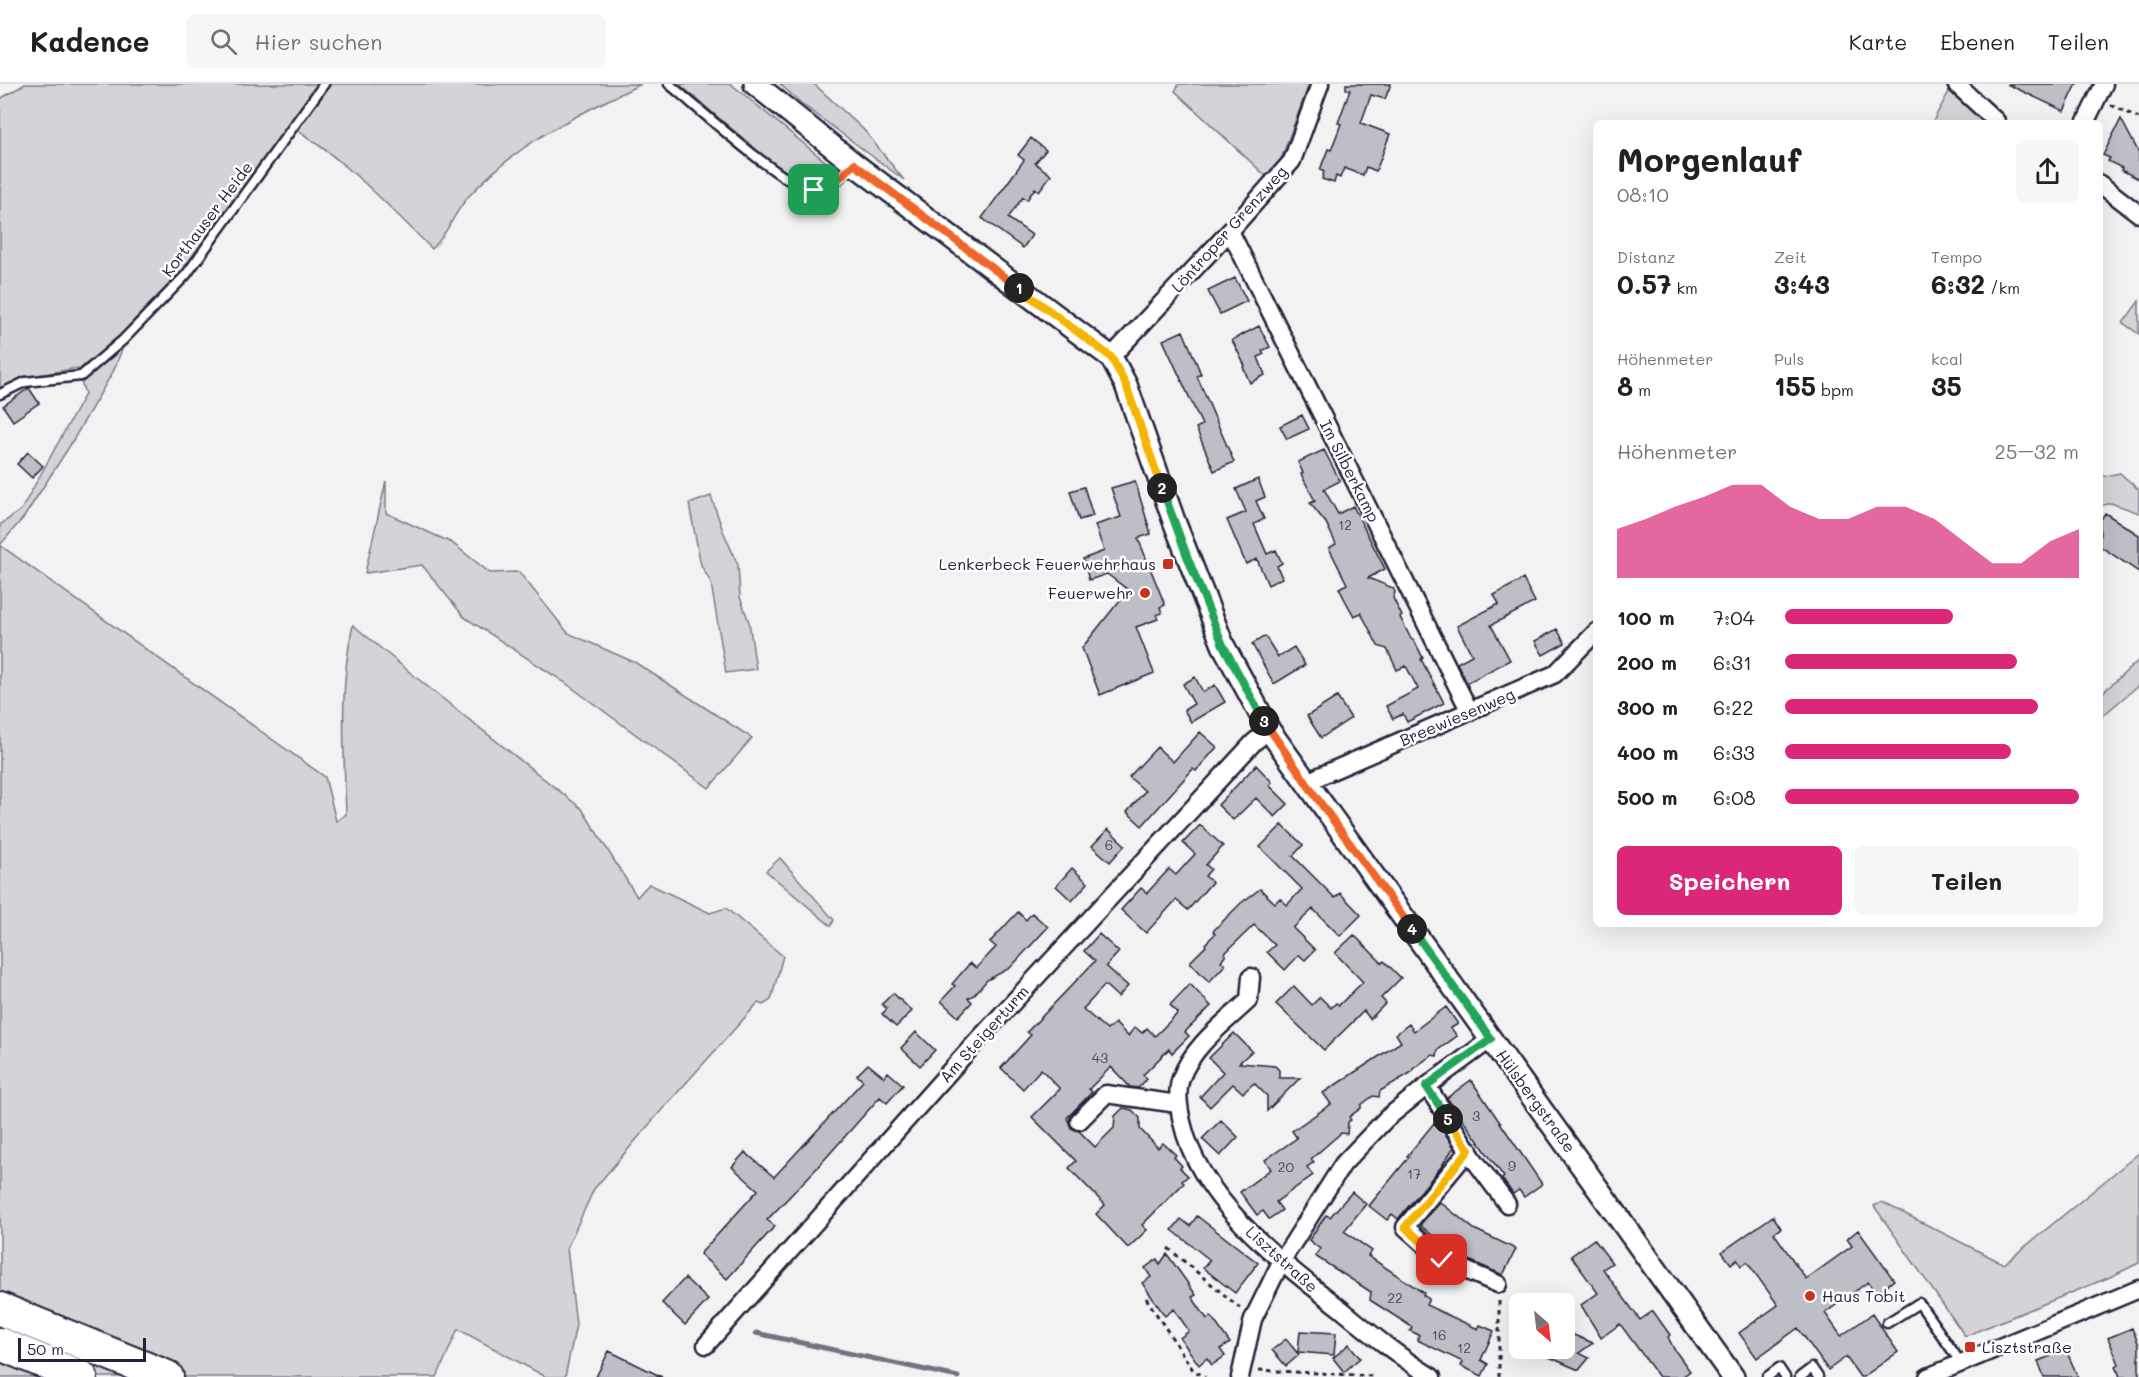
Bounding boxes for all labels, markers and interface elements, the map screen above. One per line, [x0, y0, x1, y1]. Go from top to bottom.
search box [186, 14, 606, 68]
text: Kadence [30, 23, 150, 59]
icon: search [207, 25, 240, 58]
text: Hier suchen [255, 27, 383, 56]
text: Karte [1849, 28, 1907, 55]
text: Ebenen [1940, 28, 2015, 55]
text: Teilen [2048, 28, 2109, 55]
text: Morgenlauf [1617, 137, 1801, 180]
button: share [2016, 140, 2079, 203]
street label: Korthauser Heide [156, 157, 257, 281]
street label: Löntroper Grenzweg [1166, 161, 1291, 296]
pin [788, 164, 839, 215]
icon: arrive [797, 173, 830, 206]
text: 08:10 [1617, 181, 1669, 207]
text: Distanz [1617, 246, 1675, 267]
text: Zeit [1774, 246, 1807, 267]
text: Tempo [1931, 246, 1982, 267]
text: 0.57 [1617, 267, 1671, 301]
text: 3:43 [1774, 267, 1830, 301]
text: 6:32 [1931, 267, 1985, 301]
pin: 1 [1004, 273, 1034, 303]
text: 1 [1015, 277, 1023, 298]
text: km [1671, 277, 1698, 298]
text: /km [1985, 277, 2020, 298]
text: Höhenmeter [1617, 348, 1713, 369]
text: Puls [1774, 348, 1804, 369]
text: kcal [1931, 348, 1963, 369]
text: 8 [1617, 369, 1633, 403]
text: 155 [1774, 369, 1816, 403]
text: 35 [1931, 369, 1962, 403]
text: m [1633, 379, 1651, 400]
text: bpm [1816, 379, 1854, 400]
street label: Im Silberkamp [1316, 416, 1385, 526]
text: Höhenmeter [1617, 438, 1737, 464]
text: 25–32 m [1995, 438, 2079, 464]
pin: 2 [1147, 473, 1177, 503]
text: 2 [1158, 477, 1166, 498]
house number: 12 [1338, 515, 1352, 534]
place label: Lenkerbeck Feuerwehrhaus [939, 553, 1156, 574]
marker: Lenkerbeck Feuerwehrhaus [1161, 557, 1175, 571]
place label: Feuerwehr [1048, 582, 1133, 603]
marker: Feuerwehr [1138, 586, 1152, 600]
text: 100 m [1617, 604, 1675, 630]
text: 7:04 [1713, 604, 1754, 630]
text: 200 m [1617, 649, 1677, 675]
text: 6:31 [1713, 649, 1752, 675]
street label: Breewiesenweg [1396, 683, 1518, 750]
text: 300 m [1617, 694, 1678, 720]
text: 6:22 [1713, 694, 1754, 720]
pin: 3 [1249, 706, 1279, 736]
text: 3 [1259, 710, 1269, 731]
text: 400 m [1617, 739, 1678, 765]
text: 6:33 [1713, 739, 1755, 765]
text: 500 m [1617, 784, 1677, 810]
text: 6:08 [1713, 784, 1756, 810]
house number: 6 [1105, 835, 1113, 854]
button: Speichern [1617, 846, 1842, 915]
button: Teilen [1854, 846, 2079, 915]
pin: 4 [1397, 914, 1427, 944]
text: 4 [1407, 918, 1417, 939]
street label: Am Steigerturm [934, 981, 1033, 1087]
street label: Hülsbergstraße [1492, 1045, 1581, 1156]
house number: 43 [1092, 1048, 1108, 1067]
pin: 5 [1433, 1104, 1463, 1134]
house number: 3 [1472, 1106, 1480, 1125]
text: 5 [1443, 1108, 1453, 1129]
house number: 9 [1508, 1156, 1516, 1175]
house number: 20 [1278, 1157, 1295, 1176]
house number: 17 [1407, 1164, 1421, 1183]
street label: Lisztstraße [1242, 1221, 1323, 1297]
pin [1416, 1234, 1467, 1285]
icon: check [1425, 1243, 1458, 1276]
place label: Haus Tobit [1822, 1285, 1906, 1306]
house number: 22 [1387, 1288, 1403, 1307]
marker: Haus Tobit [1803, 1289, 1817, 1303]
north arrow [1509, 1293, 1575, 1359]
map controls [1509, 1293, 1575, 1359]
house number: 16 [1432, 1325, 1446, 1344]
scale bar [18, 1335, 146, 1362]
place label: Lisztstraße [1982, 1336, 2072, 1357]
text: 50 m [27, 1338, 64, 1359]
house number: 12 [1457, 1338, 1471, 1357]
marker: Lisztstraße [1963, 1340, 1977, 1354]

